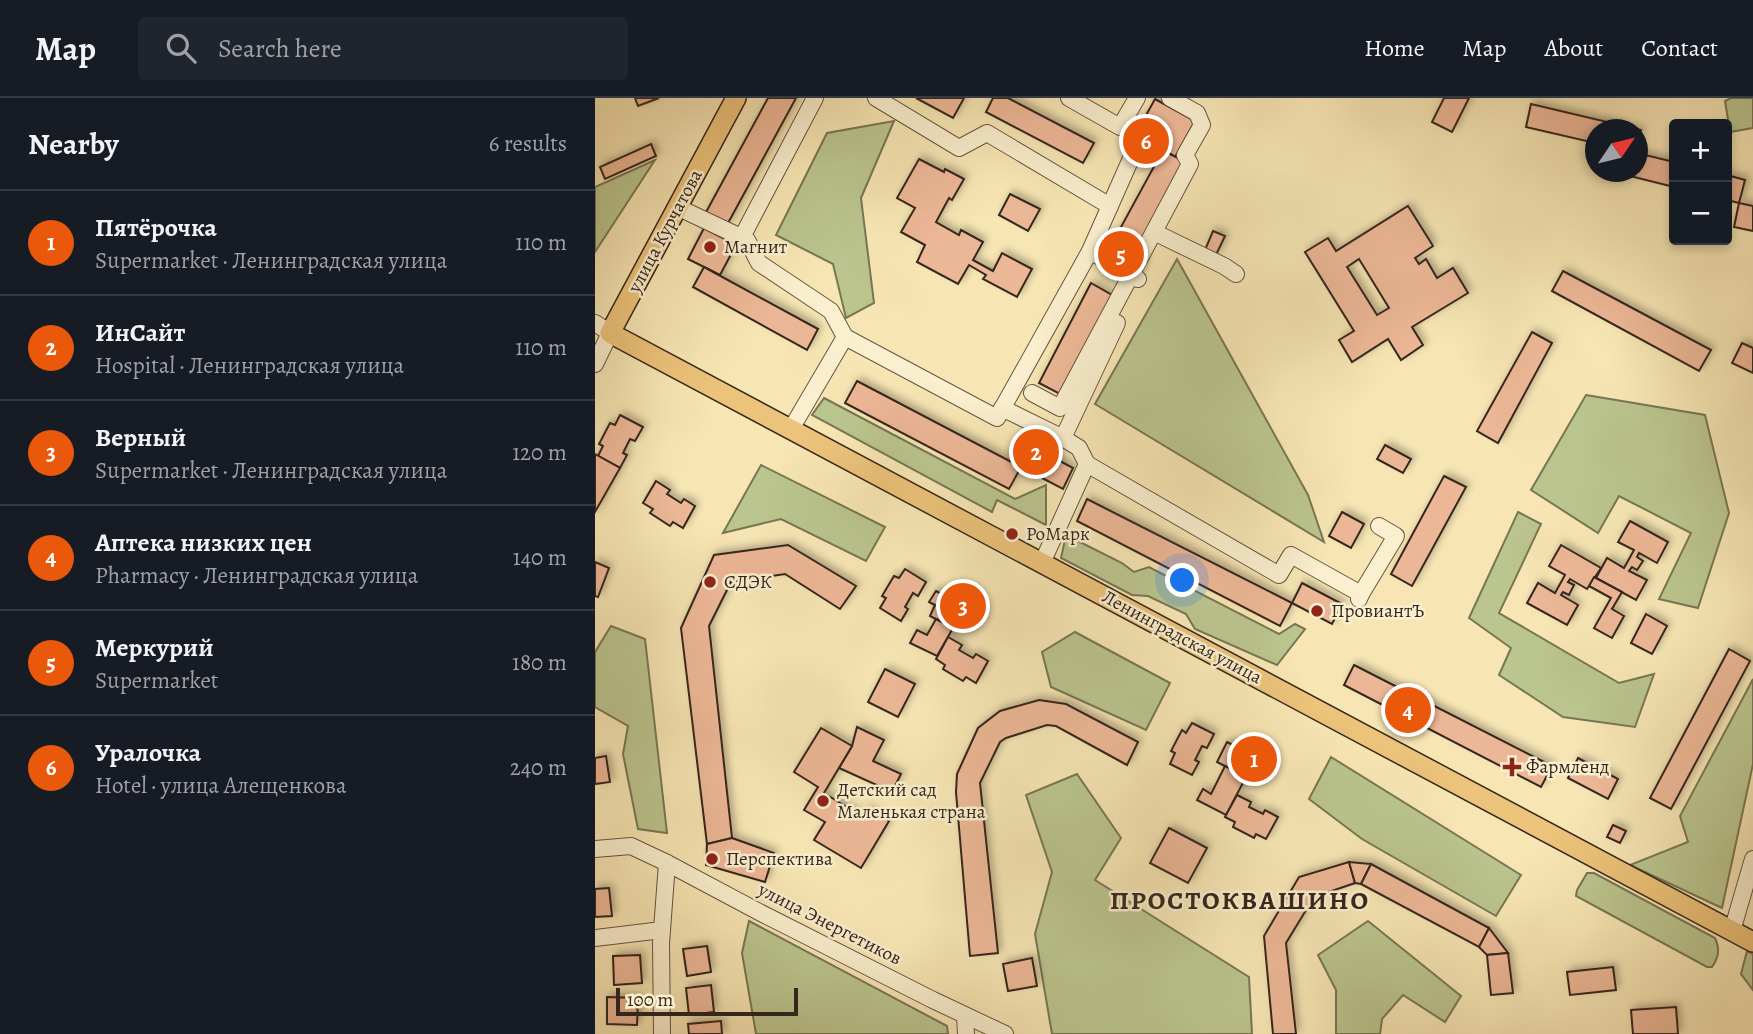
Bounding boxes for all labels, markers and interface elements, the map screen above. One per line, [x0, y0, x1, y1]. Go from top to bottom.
search box [138, 17, 628, 80]
text: Map [35, 26, 96, 71]
icon: search [162, 29, 200, 67]
text: Search here [218, 31, 342, 66]
text: Home [1364, 32, 1425, 64]
text: Map [1463, 32, 1507, 64]
text: About [1545, 32, 1603, 64]
text: Contact [1641, 32, 1718, 64]
pin: 6 [1123, 115, 1169, 167]
north arrow [1585, 119, 1648, 182]
map controls [1669, 119, 1732, 245]
button: + [1669, 119, 1732, 182]
text: Nearby [28, 124, 119, 164]
text: 6 results [489, 128, 567, 159]
street label: улица Курчатова [621, 165, 709, 298]
button: − [1669, 182, 1732, 245]
text: Пятёрочка [95, 210, 217, 245]
text: 1 [47, 227, 55, 258]
text: 110 m [515, 227, 567, 258]
pin: 5 [1098, 228, 1144, 280]
place label: Магнит [724, 234, 788, 260]
marker: Магнит [702, 239, 718, 255]
text: Supermarket · Ленинградская улица [95, 245, 447, 276]
text: ИнСайт [95, 315, 185, 350]
text: 2 [45, 332, 57, 363]
text: 110 m [515, 332, 567, 363]
text: Hospital · Ленинградская улица [95, 350, 404, 381]
text: Верный [95, 420, 186, 455]
pin: 2 [1013, 426, 1059, 478]
text: 3 [46, 437, 56, 468]
text: 120 m [512, 437, 567, 468]
text: Supermarket · Ленинградская улица [95, 455, 447, 486]
place label: РоМарк [1026, 521, 1090, 547]
text: Аптека низких цен [95, 525, 312, 560]
marker: РоМарк [1004, 526, 1020, 542]
text: 4 [46, 542, 56, 573]
text: 140 m [513, 542, 567, 573]
text: Pharmacy · Ленинградская улица [95, 560, 418, 591]
your location [1165, 563, 1199, 597]
place label: СДЭК [724, 569, 772, 595]
marker: СДЭК [702, 574, 718, 590]
pin: 3 [940, 580, 986, 632]
street label: Ленинградская улица [1097, 584, 1267, 690]
place label: ПровиантЪ [1331, 598, 1425, 624]
marker: ПровиантЪ [1309, 603, 1325, 619]
text: Меркурий [95, 630, 214, 665]
text: 5 [46, 647, 56, 678]
text: 180 m [512, 647, 567, 678]
text: Supermarket [95, 665, 218, 696]
pin: 4 [1385, 684, 1431, 736]
pin: 1 [1231, 733, 1277, 785]
text: Уралочка [95, 735, 201, 770]
text: 6 [46, 752, 56, 783]
text: 240 m [510, 752, 567, 783]
place label: Фармленд [1526, 754, 1609, 780]
marker: Фармленд [1504, 759, 1520, 775]
text: Hotel · улица Алещенкова [95, 770, 347, 801]
place label: Детский сад Маленькая страна [837, 777, 986, 825]
marker: Детский сад Маленькая страна [815, 793, 831, 809]
place label: Перспектива [726, 846, 833, 872]
marker: Перспектива [704, 851, 720, 867]
street label: улица Энергетиков [753, 876, 906, 971]
district label: ПРОСТОКВАШИНО [1110, 883, 1370, 918]
scale bar [616, 985, 798, 1017]
text: 100 m [627, 987, 673, 1013]

